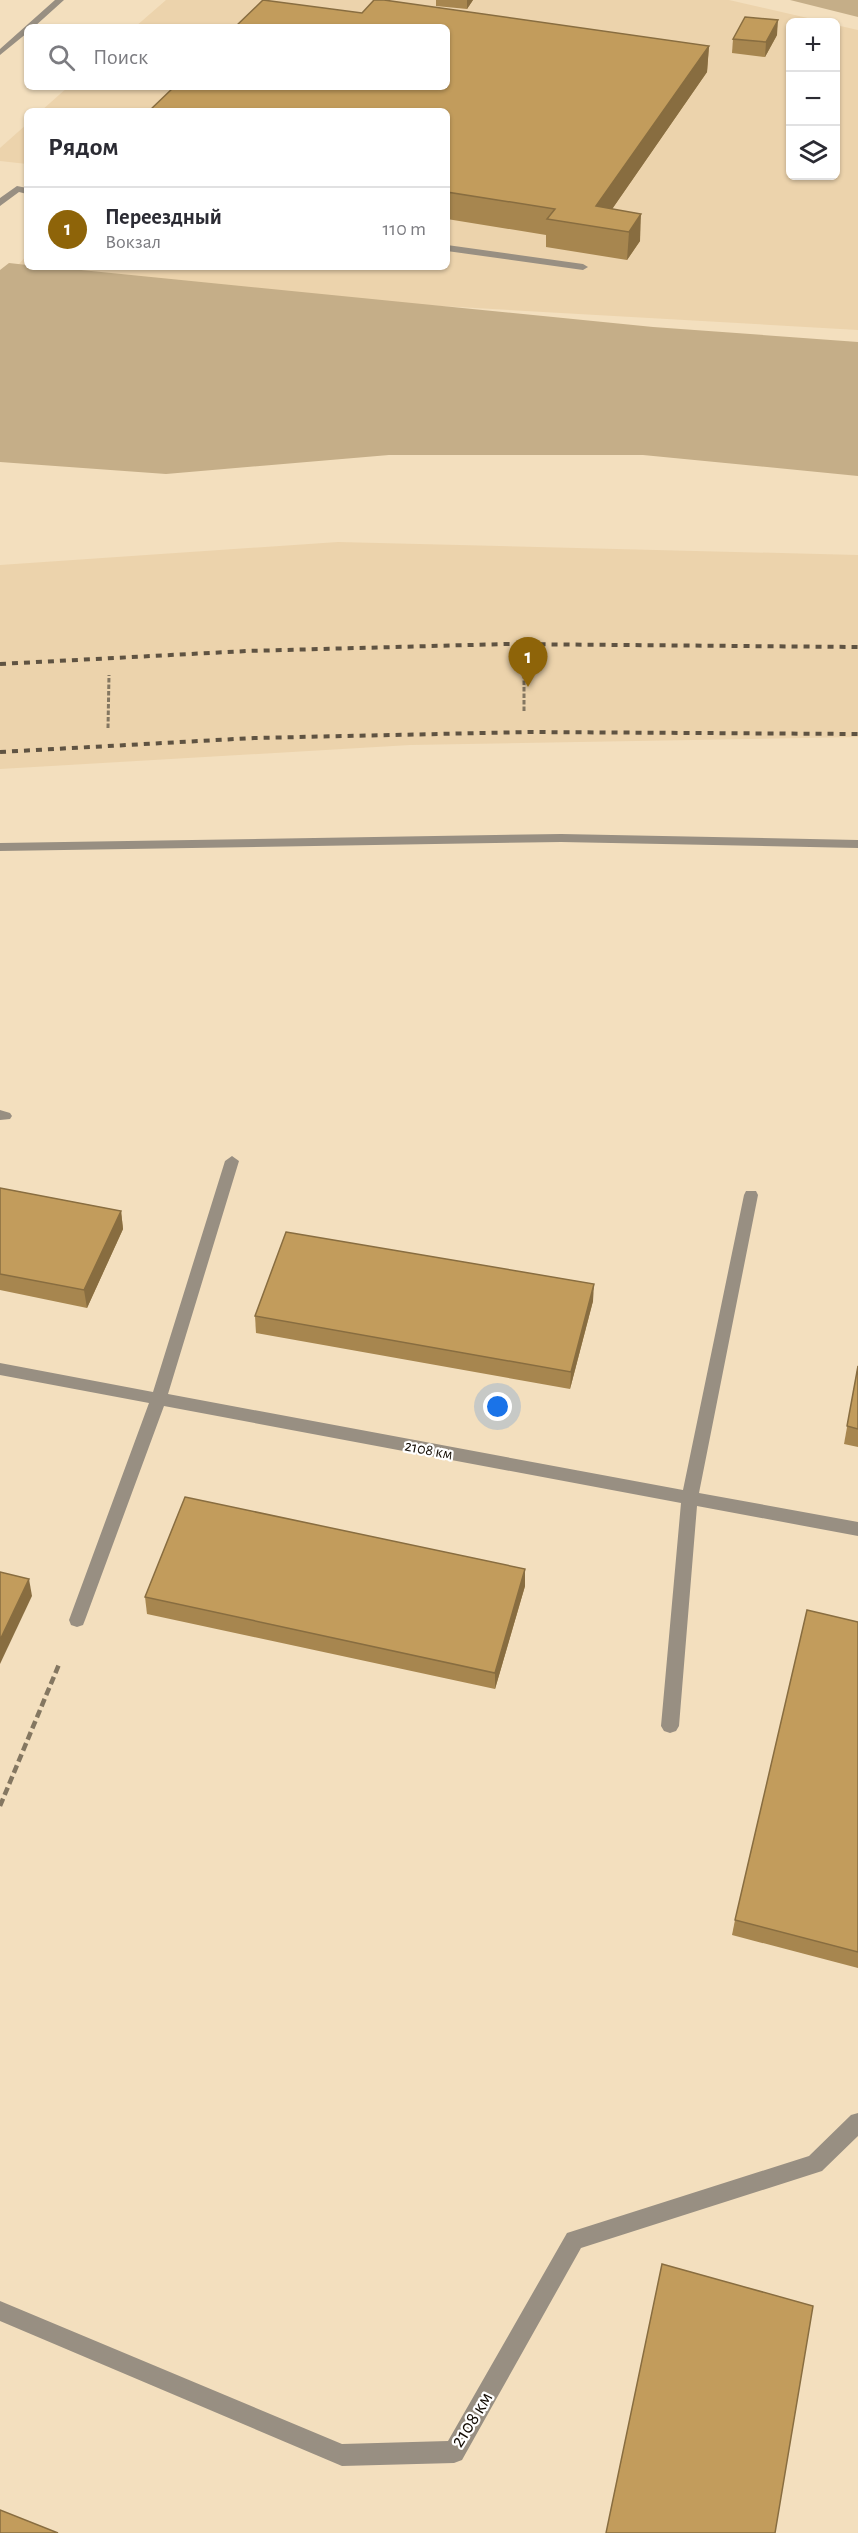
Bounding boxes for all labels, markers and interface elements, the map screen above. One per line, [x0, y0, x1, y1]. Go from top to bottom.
map controls [786, 18, 840, 180]
button: + [786, 18, 840, 72]
search box [24, 24, 450, 90]
icon: search [45, 41, 78, 74]
text: Поиск [93, 46, 148, 68]
button: − [786, 72, 840, 126]
button: layers [786, 126, 840, 180]
text: Рядом [48, 134, 119, 160]
text: Переездный [105, 206, 222, 228]
text: 1 [64, 219, 71, 239]
text: 110 m [382, 219, 426, 239]
text: Вокзал [105, 232, 161, 252]
pin: 1 [508, 638, 548, 687]
your location [483, 1392, 512, 1421]
street label: 2108 км [403, 1437, 454, 1462]
street label: 2108 км [447, 2388, 496, 2451]

